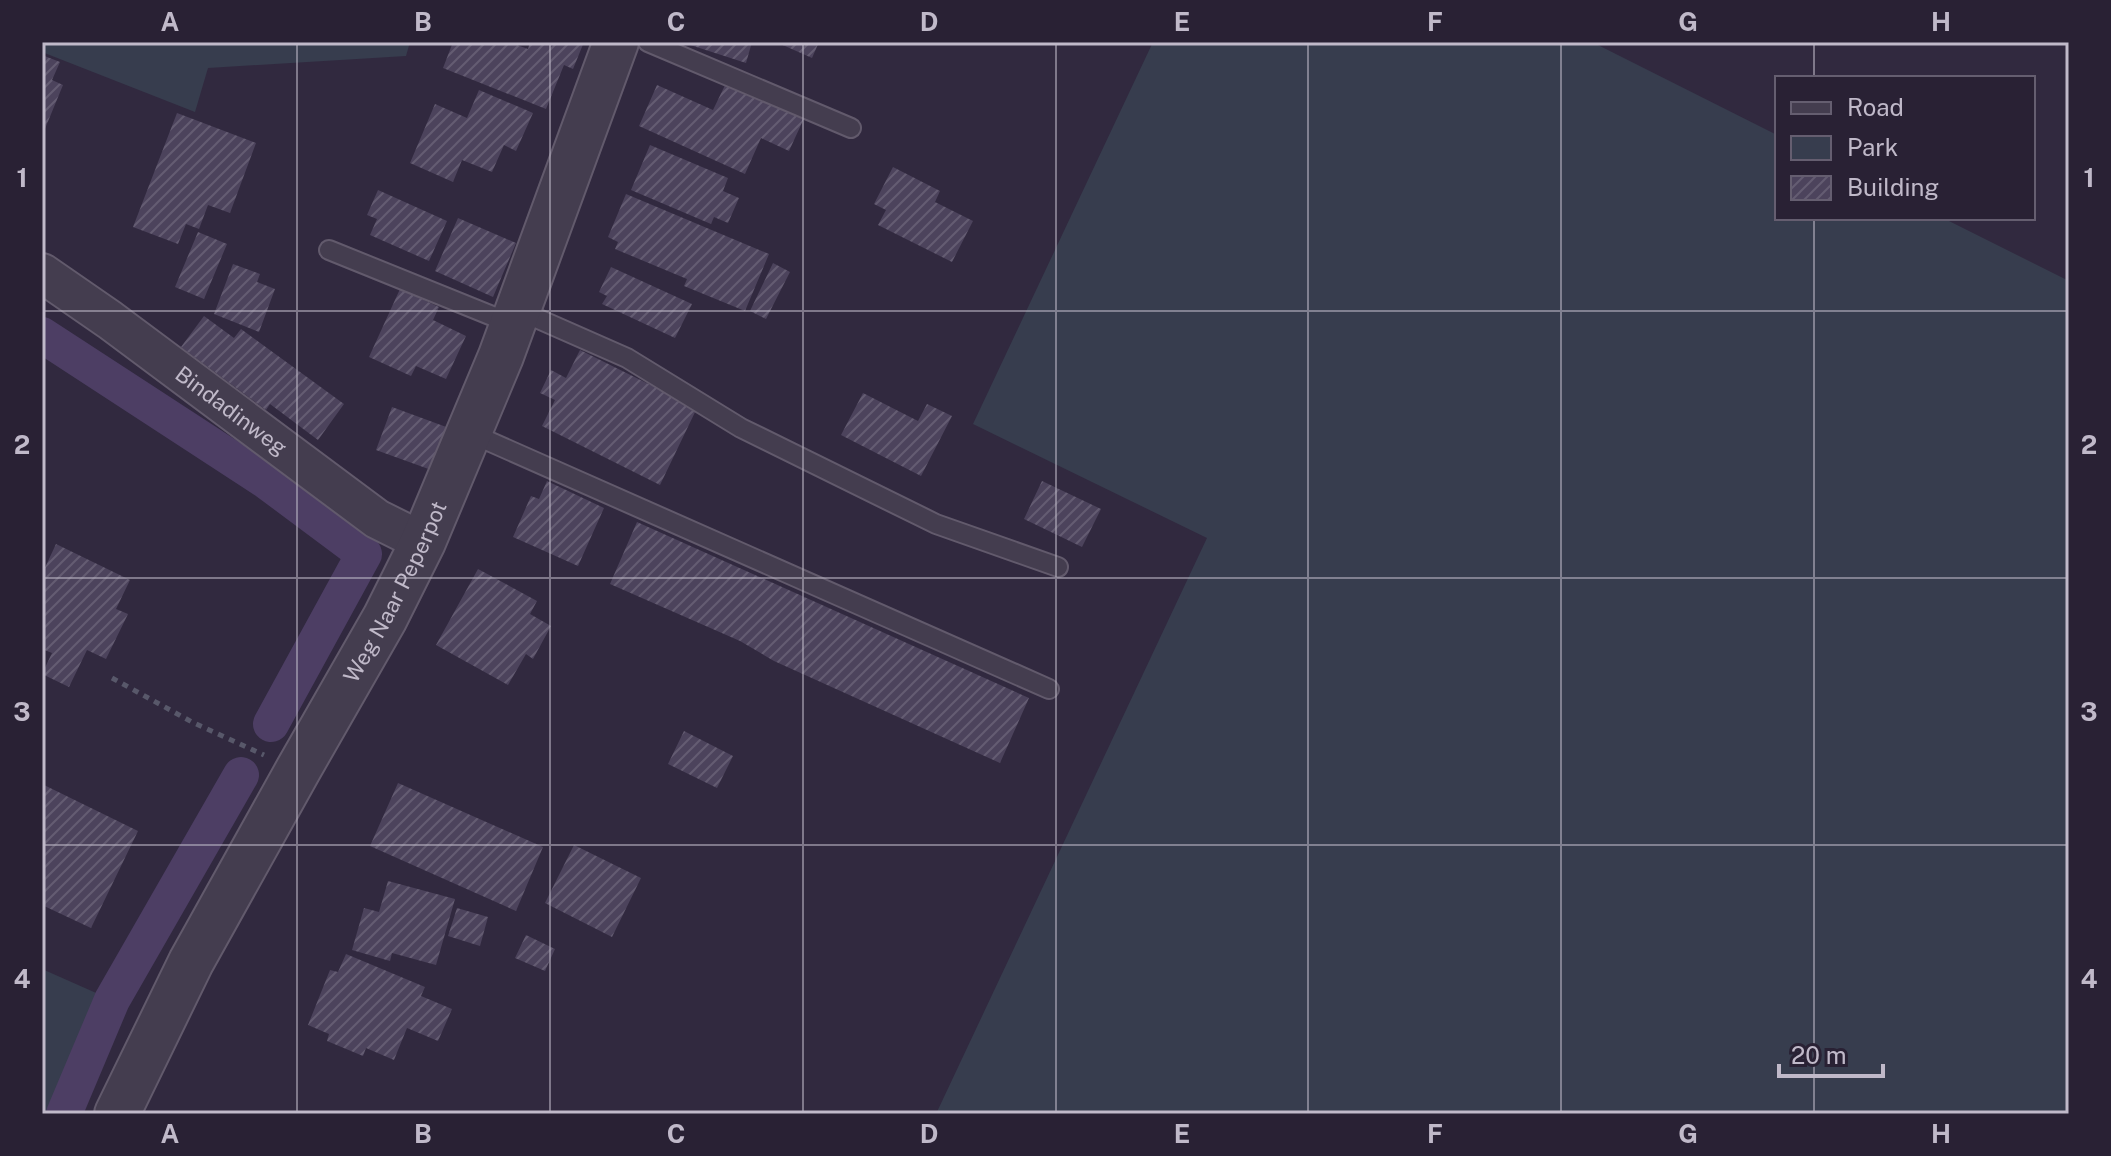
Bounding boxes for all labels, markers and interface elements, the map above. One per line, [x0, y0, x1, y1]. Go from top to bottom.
text: A [161, 6, 180, 37]
text: B [414, 6, 432, 37]
text: C [667, 6, 685, 37]
text: D [920, 6, 938, 37]
text: E [1174, 6, 1190, 37]
text: F [1427, 6, 1443, 37]
text: G [1678, 6, 1698, 37]
text: H [1931, 6, 1951, 37]
legend [1775, 76, 2035, 220]
text: Road [1847, 93, 1904, 121]
text: Park [1847, 133, 1898, 161]
text: 1 [16, 162, 28, 193]
text: 1 [2083, 162, 2095, 193]
text: Building [1847, 173, 1939, 201]
street label: Bindadinweg [170, 360, 292, 460]
text: 2 [14, 429, 30, 460]
text: 2 [2081, 429, 2097, 460]
street label: Weg Naar Peperpot [338, 497, 452, 687]
text: 3 [13, 696, 31, 727]
text: 3 [2080, 696, 2098, 727]
text: 4 [13, 963, 31, 994]
text: 4 [2080, 963, 2098, 994]
scale bar [1779, 1028, 1883, 1078]
text: 20 m [1791, 1041, 1847, 1069]
text: A [161, 1118, 180, 1149]
text: B [414, 1118, 432, 1149]
text: C [667, 1118, 685, 1149]
text: D [920, 1118, 938, 1149]
text: E [1174, 1118, 1190, 1149]
text: F [1427, 1118, 1443, 1149]
text: G [1678, 1118, 1698, 1149]
text: H [1931, 1118, 1951, 1149]

